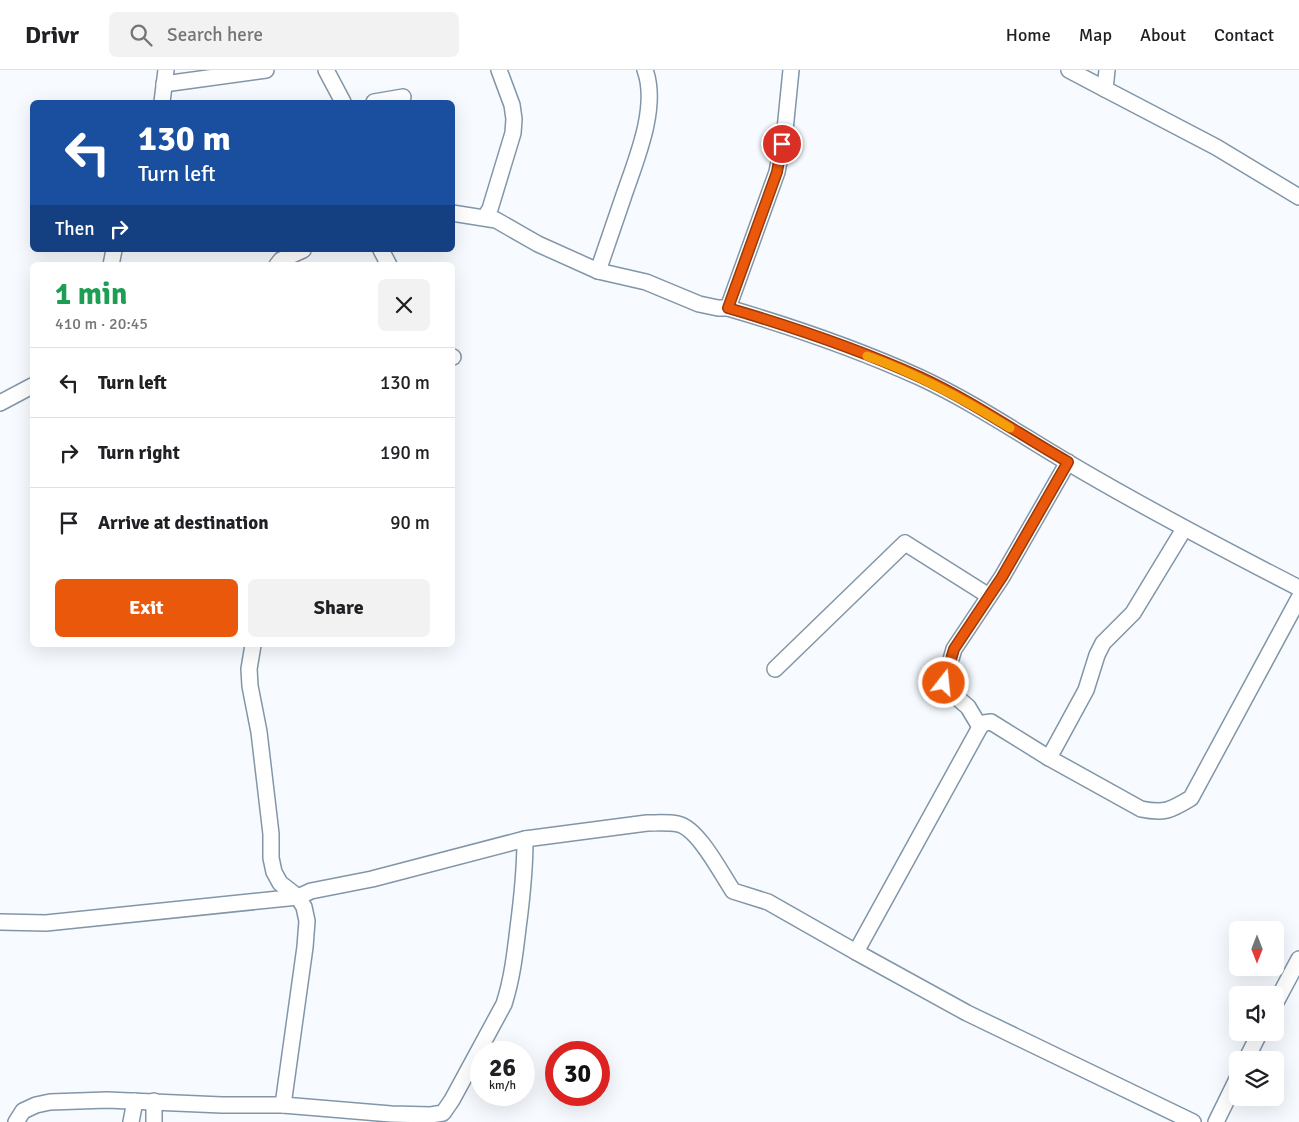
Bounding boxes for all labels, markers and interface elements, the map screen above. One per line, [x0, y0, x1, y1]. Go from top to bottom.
search box [109, 12, 459, 57]
text: Drivr [25, 20, 79, 50]
icon: search [127, 21, 155, 49]
text: Search here [167, 23, 263, 47]
text: Home [1006, 24, 1051, 46]
text: Map [1079, 24, 1112, 46]
text: About [1140, 24, 1186, 46]
text: Contact [1214, 24, 1274, 46]
text: 130 m [138, 117, 231, 160]
icon: left [55, 120, 120, 185]
pin [761, 123, 803, 165]
icon: arrive [768, 130, 796, 158]
text: Turn left [138, 160, 216, 187]
icon: right [105, 215, 133, 243]
text: Then [55, 217, 95, 241]
text: 1 min [55, 276, 127, 313]
button: close [378, 279, 430, 331]
text: 410 m · 20:45 [55, 314, 148, 334]
icon: left [55, 369, 83, 397]
text: Turn left [98, 371, 167, 395]
text: 130 m [380, 371, 430, 395]
icon: right [55, 439, 83, 467]
text: Turn right [98, 441, 180, 465]
text: 190 m [380, 441, 430, 465]
icon: arrive [55, 509, 83, 537]
text: Arrive at destination [98, 511, 269, 535]
text: 90 m [390, 511, 430, 535]
button: Exit [55, 579, 238, 637]
button: Share [248, 579, 430, 637]
position arrow [917, 656, 969, 708]
north arrow [1229, 921, 1284, 976]
map controls [1229, 921, 1284, 1106]
button: sound [1229, 986, 1284, 1041]
speed limit sign: 30 [545, 1041, 610, 1106]
button: layers [1229, 1051, 1284, 1106]
text: 26 [489, 1052, 516, 1083]
text: km/h [489, 1078, 516, 1093]

